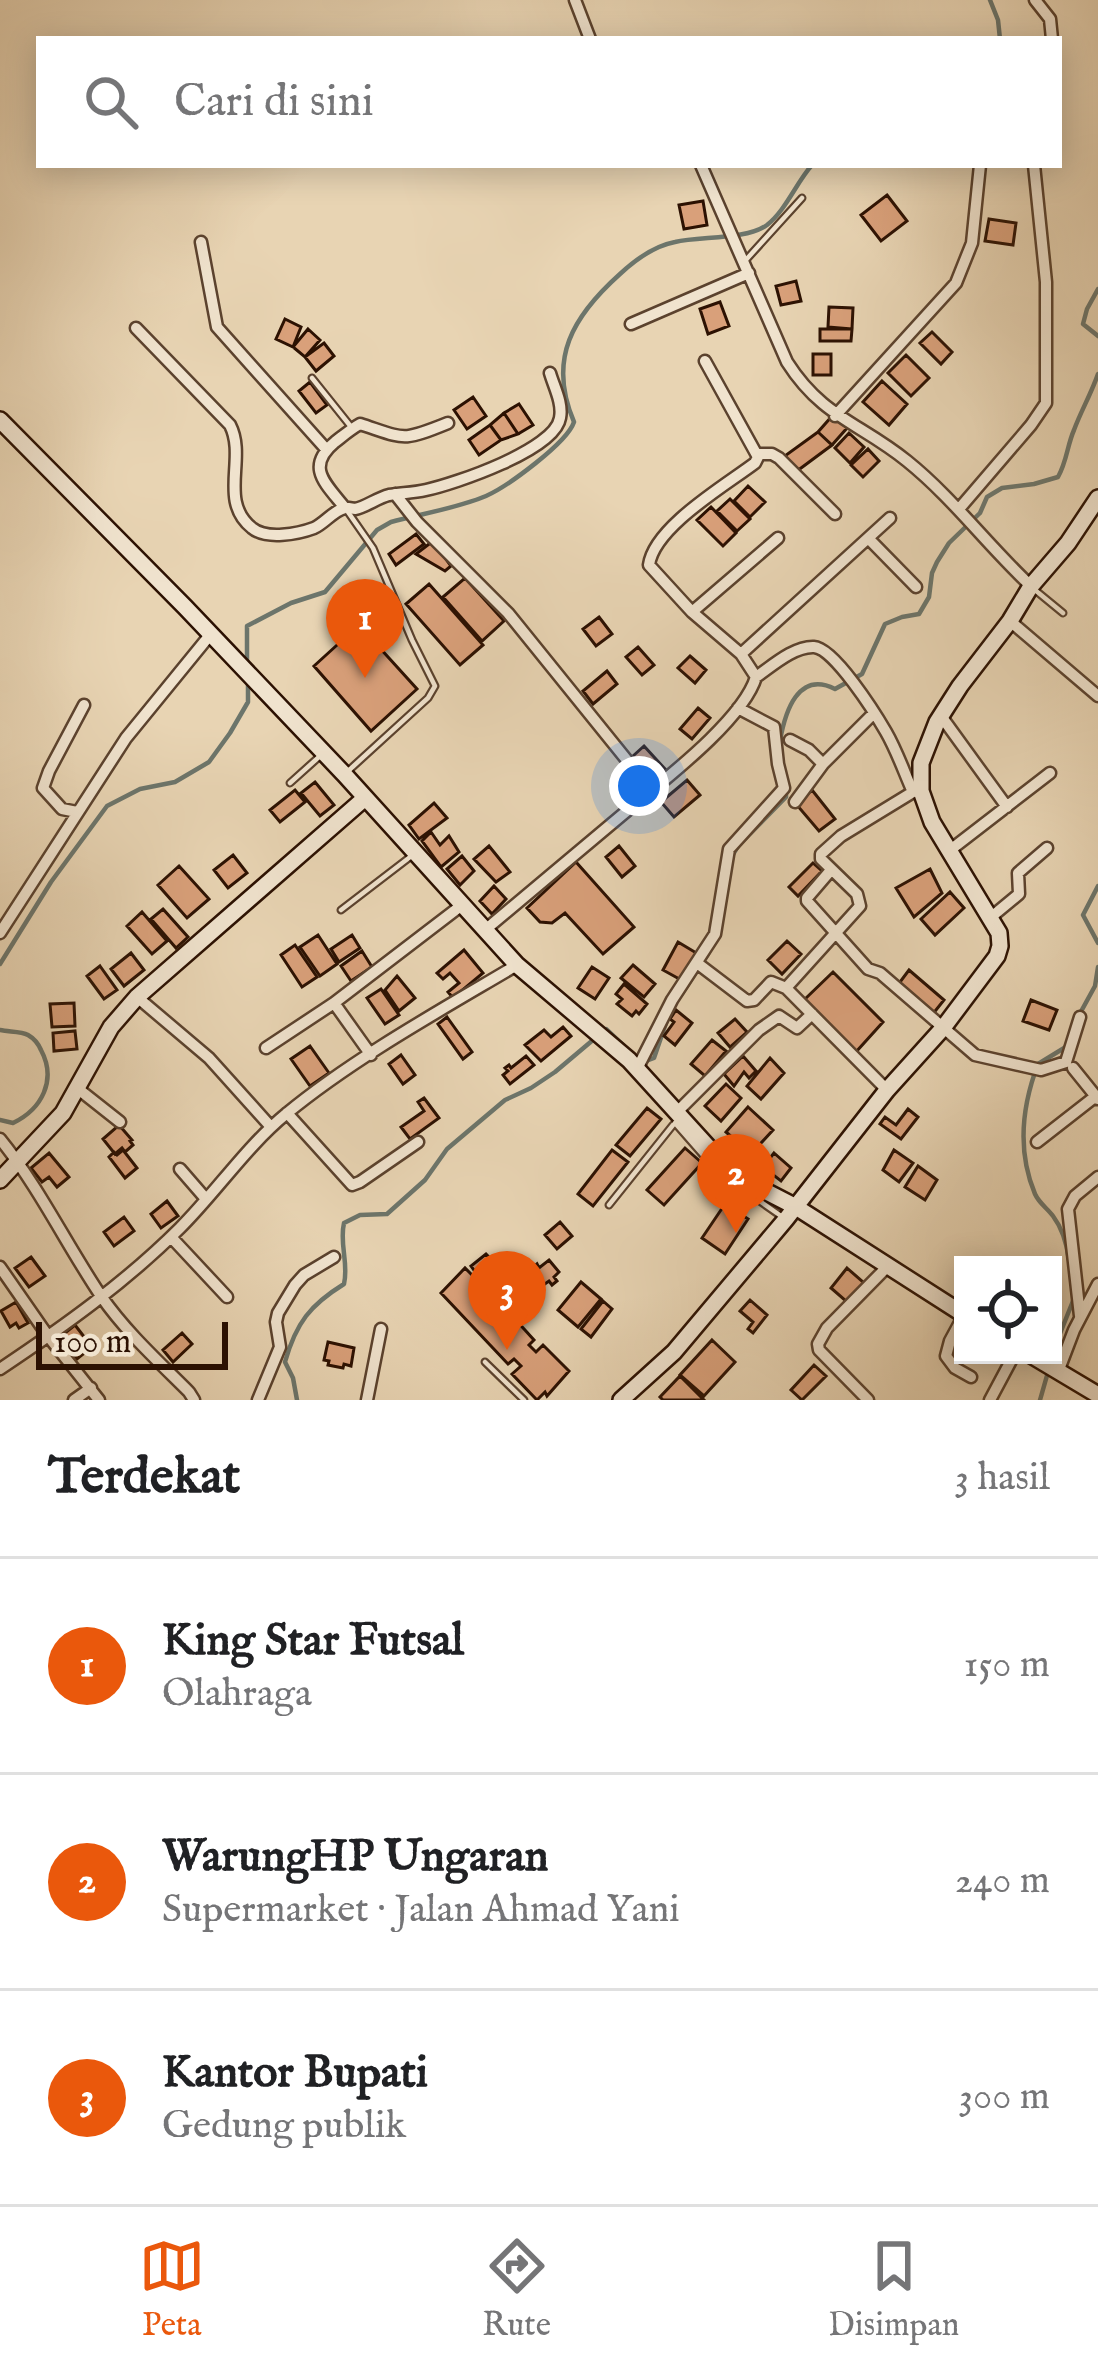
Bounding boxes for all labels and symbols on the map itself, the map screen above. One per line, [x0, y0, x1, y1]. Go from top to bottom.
pin: 1 [326, 579, 404, 678]
your location [609, 756, 669, 816]
pin: 2 [697, 1134, 775, 1233]
pin: 3 [468, 1251, 546, 1350]
scale bar [36, 1316, 228, 1369]

